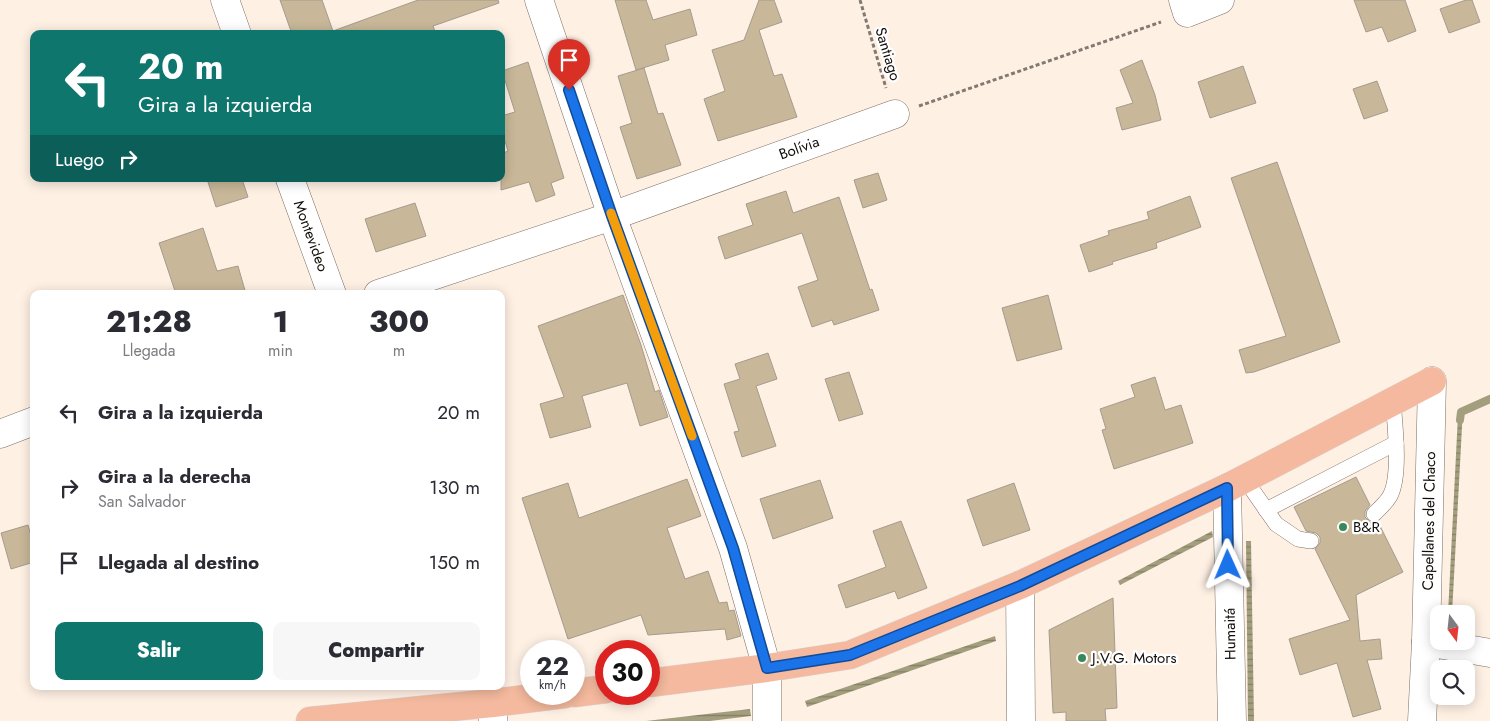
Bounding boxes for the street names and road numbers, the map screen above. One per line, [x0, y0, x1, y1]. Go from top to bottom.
street label: Santiago [869, 25, 907, 83]
street label: Bolívia [776, 131, 822, 165]
street label: Montevideo [288, 197, 334, 275]
street label: Capellanes del Chaco [1417, 451, 1441, 591]
street label: Humaitá [1219, 608, 1241, 660]

